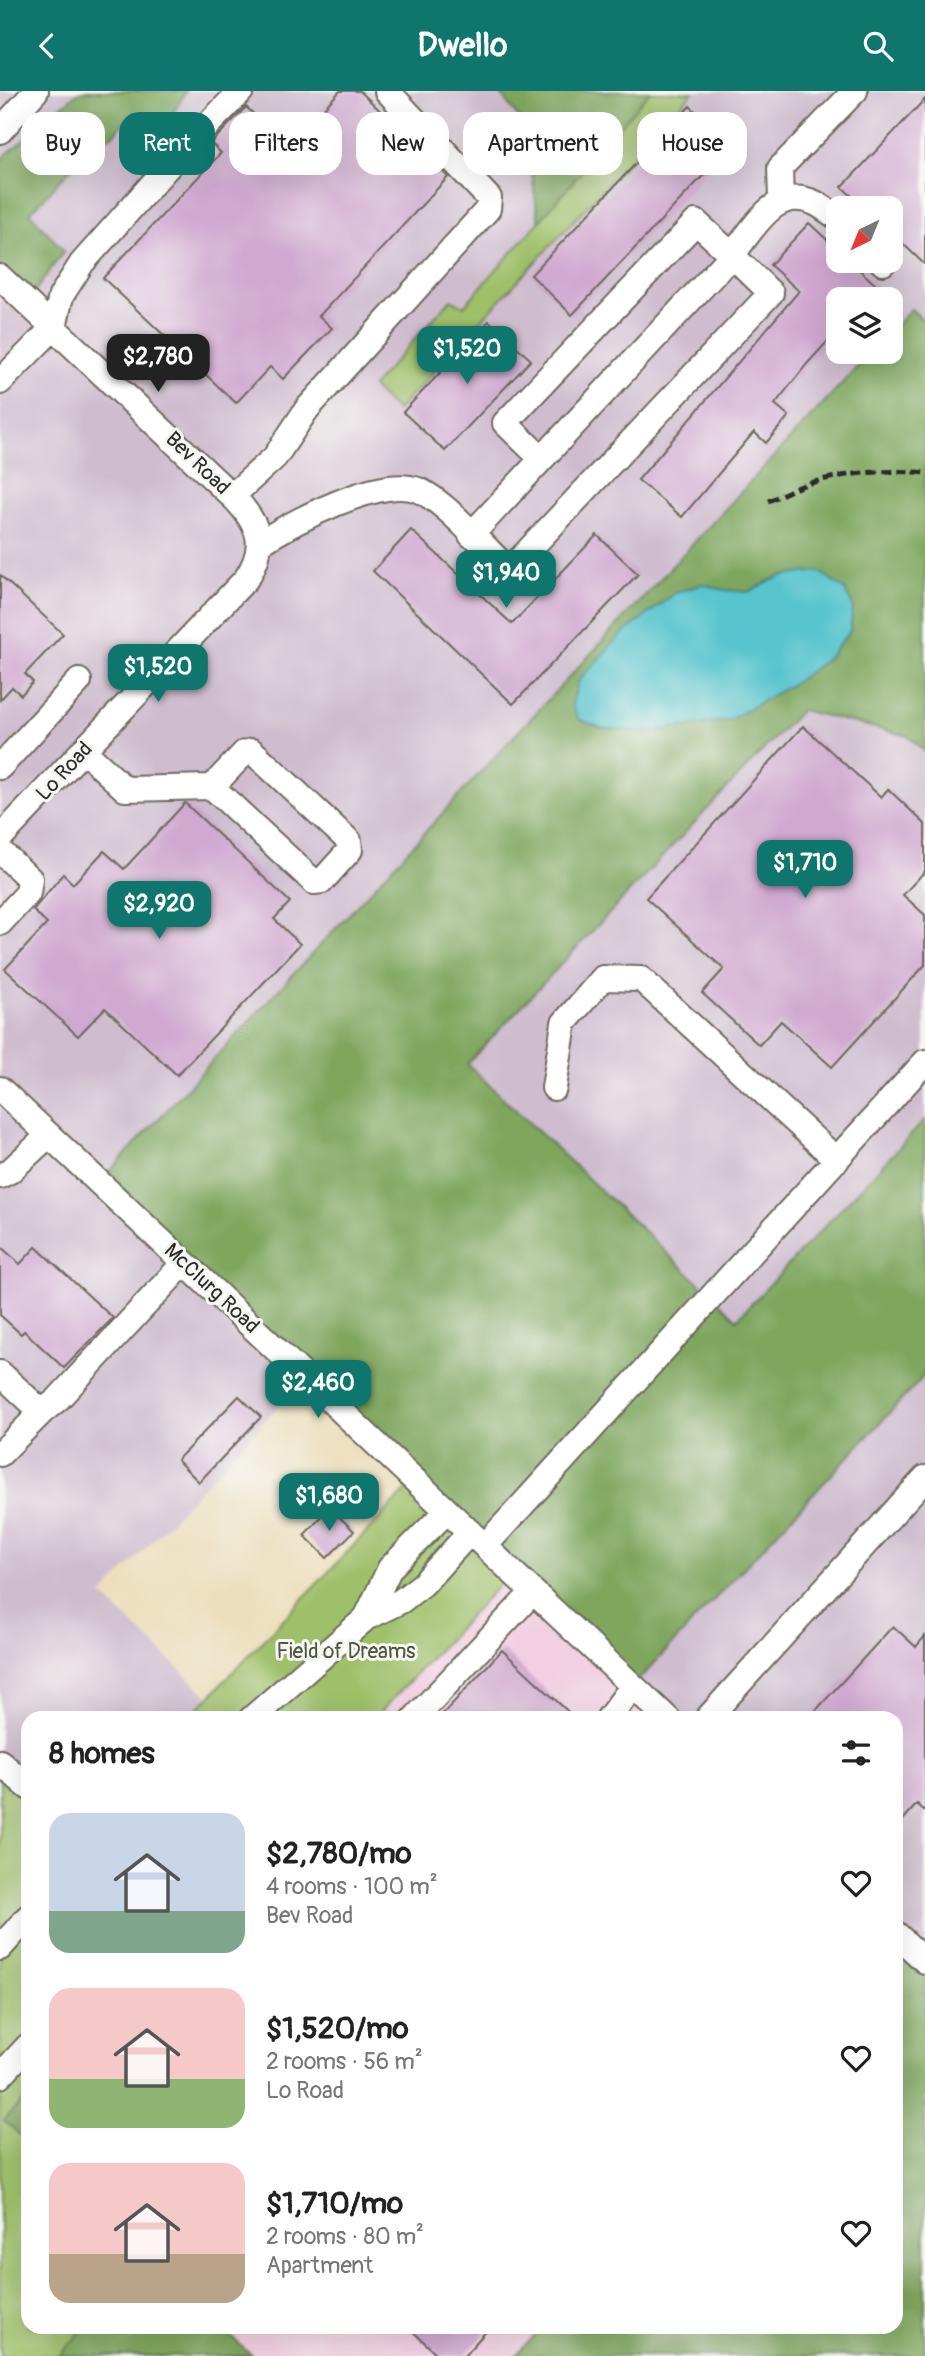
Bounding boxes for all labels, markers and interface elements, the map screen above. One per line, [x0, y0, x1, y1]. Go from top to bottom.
text: Dwello [418, 26, 507, 66]
icon: back [28, 27, 66, 65]
icon: search [859, 27, 897, 65]
chip: Buy [21, 112, 105, 175]
chip: Rent [119, 112, 215, 175]
chip: Filters [229, 112, 342, 175]
chip: New [356, 112, 449, 175]
chip: Apartment [463, 112, 623, 175]
chip: House [637, 112, 747, 175]
north arrow [826, 196, 903, 273]
map controls [826, 196, 903, 364]
button: layers [826, 287, 903, 364]
pin: $1,520 [410, 327, 524, 386]
text: $1,520 [433, 334, 501, 363]
pin: $2,780 [101, 335, 215, 394]
text: $2,780 [123, 342, 193, 371]
street label: Bev Road [160, 426, 236, 501]
pin: $1,940 [449, 551, 563, 610]
text: $1,940 [472, 558, 540, 587]
pin: $1,520 [101, 645, 215, 704]
text: $1,520 [124, 652, 192, 681]
street label: Lo Road [30, 736, 99, 807]
pin: $1,710 [748, 841, 862, 900]
text: $1,710 [773, 848, 837, 877]
pin: $2,920 [102, 881, 216, 941]
text: $2,920 [123, 889, 195, 918]
street label: McClurg Road [158, 1237, 265, 1339]
pin: $2,460 [261, 1361, 375, 1420]
text: $2,460 [281, 1368, 355, 1397]
pin: $1,680 [272, 1473, 386, 1533]
text: $1,680 [295, 1481, 363, 1510]
park label: Field of Dreams [276, 1638, 416, 1665]
icon: filters [837, 1734, 875, 1772]
text: 8 homes [49, 1735, 155, 1772]
text: $2,780/mo [266, 1835, 412, 1872]
icon: home [105, 1841, 189, 1925]
icon: heart [837, 1864, 875, 1902]
text: 4 rooms · 100 m² [266, 1872, 438, 1901]
text: Bev Road [266, 1901, 353, 1930]
text: $1,520/mo [266, 2010, 409, 2047]
icon: home [105, 2016, 189, 2100]
icon: heart [837, 2039, 875, 2077]
text: 2 rooms · 56 m² [266, 2047, 423, 2076]
text: Lo Road [266, 2076, 344, 2105]
text: $1,710/mo [266, 2185, 403, 2222]
icon: home [105, 2191, 189, 2275]
icon: heart [837, 2214, 875, 2252]
text: 2 rooms · 80 m² [266, 2222, 424, 2251]
text: Apartment [266, 2251, 373, 2280]

